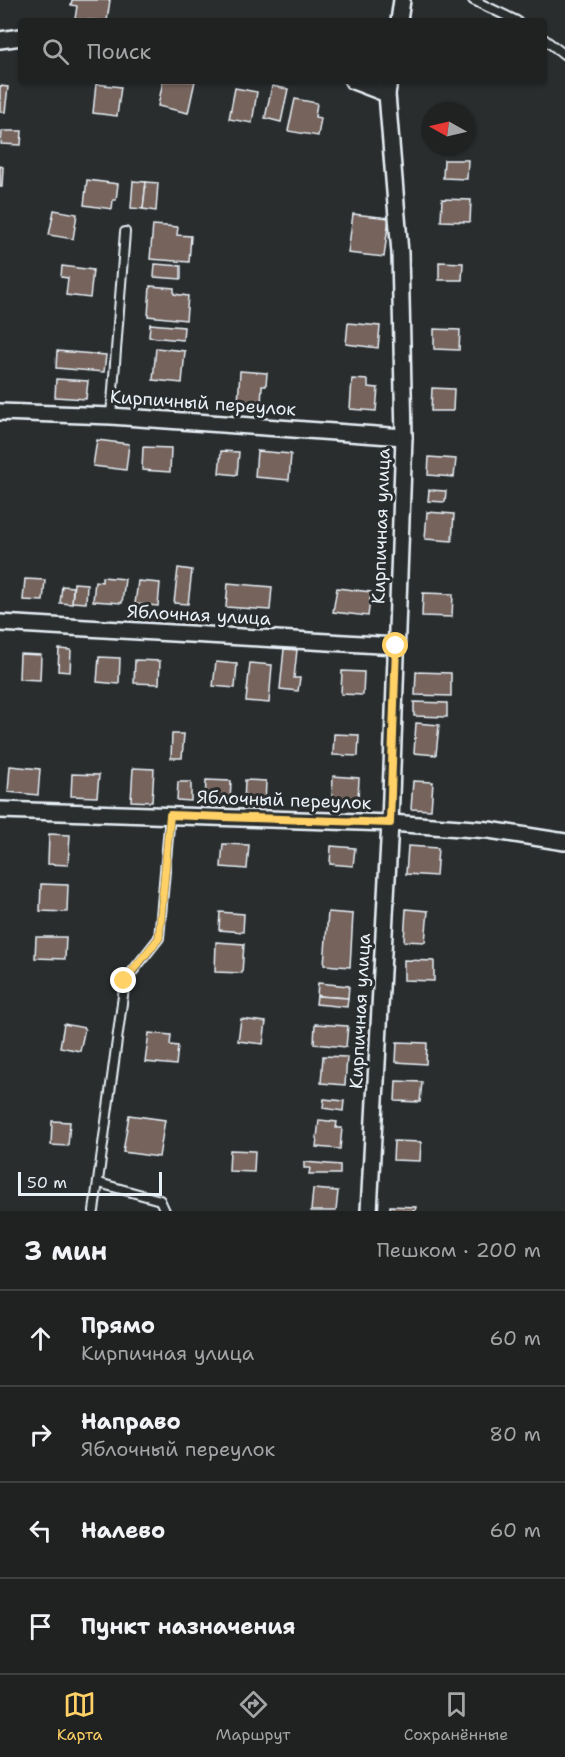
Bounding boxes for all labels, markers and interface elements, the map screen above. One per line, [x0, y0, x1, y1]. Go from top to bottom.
search box [18, 18, 547, 84]
icon: search [39, 35, 72, 68]
text: Поиск [87, 37, 151, 66]
north arrow [421, 102, 475, 156]
street label: Кирпичный переулок [109, 385, 297, 422]
street label: Кирпичная улица [366, 448, 396, 604]
street label: Яблочная улица [126, 599, 272, 631]
route start [382, 632, 408, 658]
street label: Яблочный переулок [196, 785, 372, 815]
street label: Кирпичная улица [344, 933, 376, 1089]
route end [110, 967, 136, 993]
scale bar [18, 1169, 162, 1196]
text: 50 m [27, 1172, 67, 1193]
text: 3 мин [24, 1233, 107, 1268]
text: Пешком · 200 m [377, 1237, 541, 1263]
text: Прямо [81, 1311, 155, 1340]
icon: ahead [24, 1322, 57, 1355]
text: 60 m [489, 1325, 541, 1351]
text: Кирпичная улица [81, 1340, 254, 1366]
text: Направо [81, 1407, 181, 1436]
icon: right [24, 1418, 57, 1451]
text: 80 m [489, 1421, 541, 1447]
text: Яблочный переулок [81, 1436, 275, 1462]
icon: left [24, 1514, 57, 1547]
text: Налево [81, 1516, 165, 1545]
text: 60 m [489, 1517, 541, 1543]
icon: arrive [24, 1610, 57, 1643]
text: Пункт назначения [81, 1612, 295, 1641]
tab: Карта [57, 1688, 102, 1745]
tab: Маршрут [216, 1688, 290, 1745]
tab: Сохранённые [404, 1688, 508, 1745]

